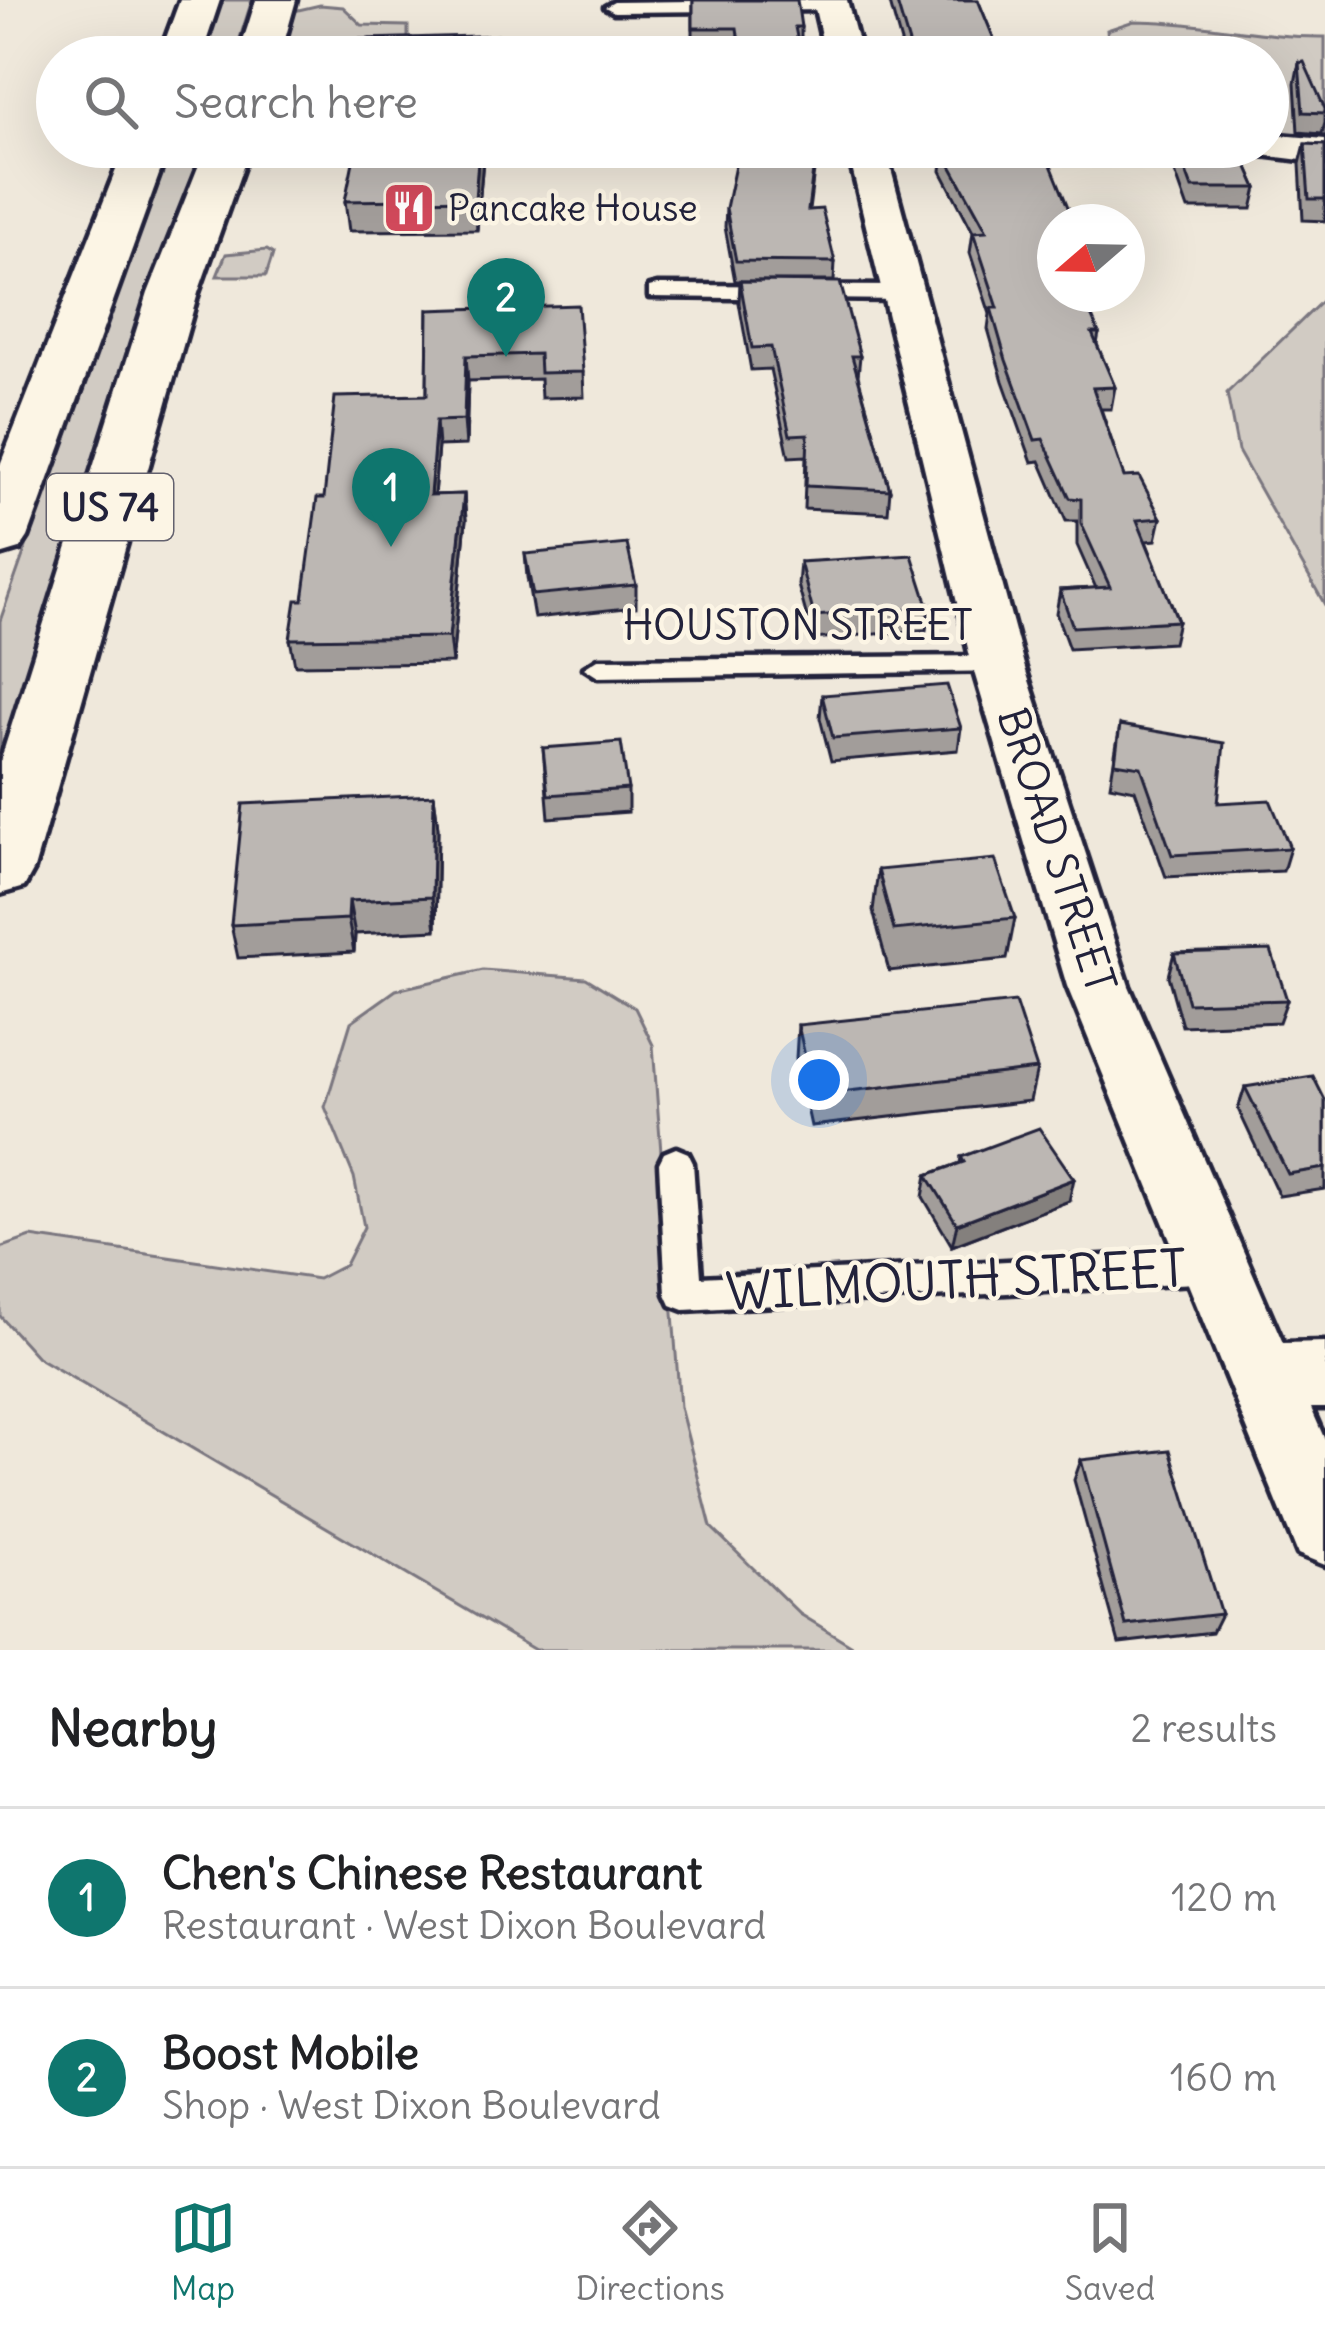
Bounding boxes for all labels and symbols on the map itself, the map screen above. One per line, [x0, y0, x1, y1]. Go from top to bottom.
restaurant icon: Pancake House [381, 180, 437, 236]
place label: Pancake House [448, 186, 698, 231]
north arrow [1037, 204, 1145, 312]
pin: 2 [467, 258, 545, 357]
pin: 1 [352, 448, 430, 547]
road number: US 74 [47, 474, 173, 540]
street label: HOUSTON STREET [623, 599, 973, 651]
street label: BROAD STREET [986, 701, 1128, 999]
your location [789, 1050, 849, 1110]
street label: WILMOUTH STREET [724, 1236, 1188, 1324]

